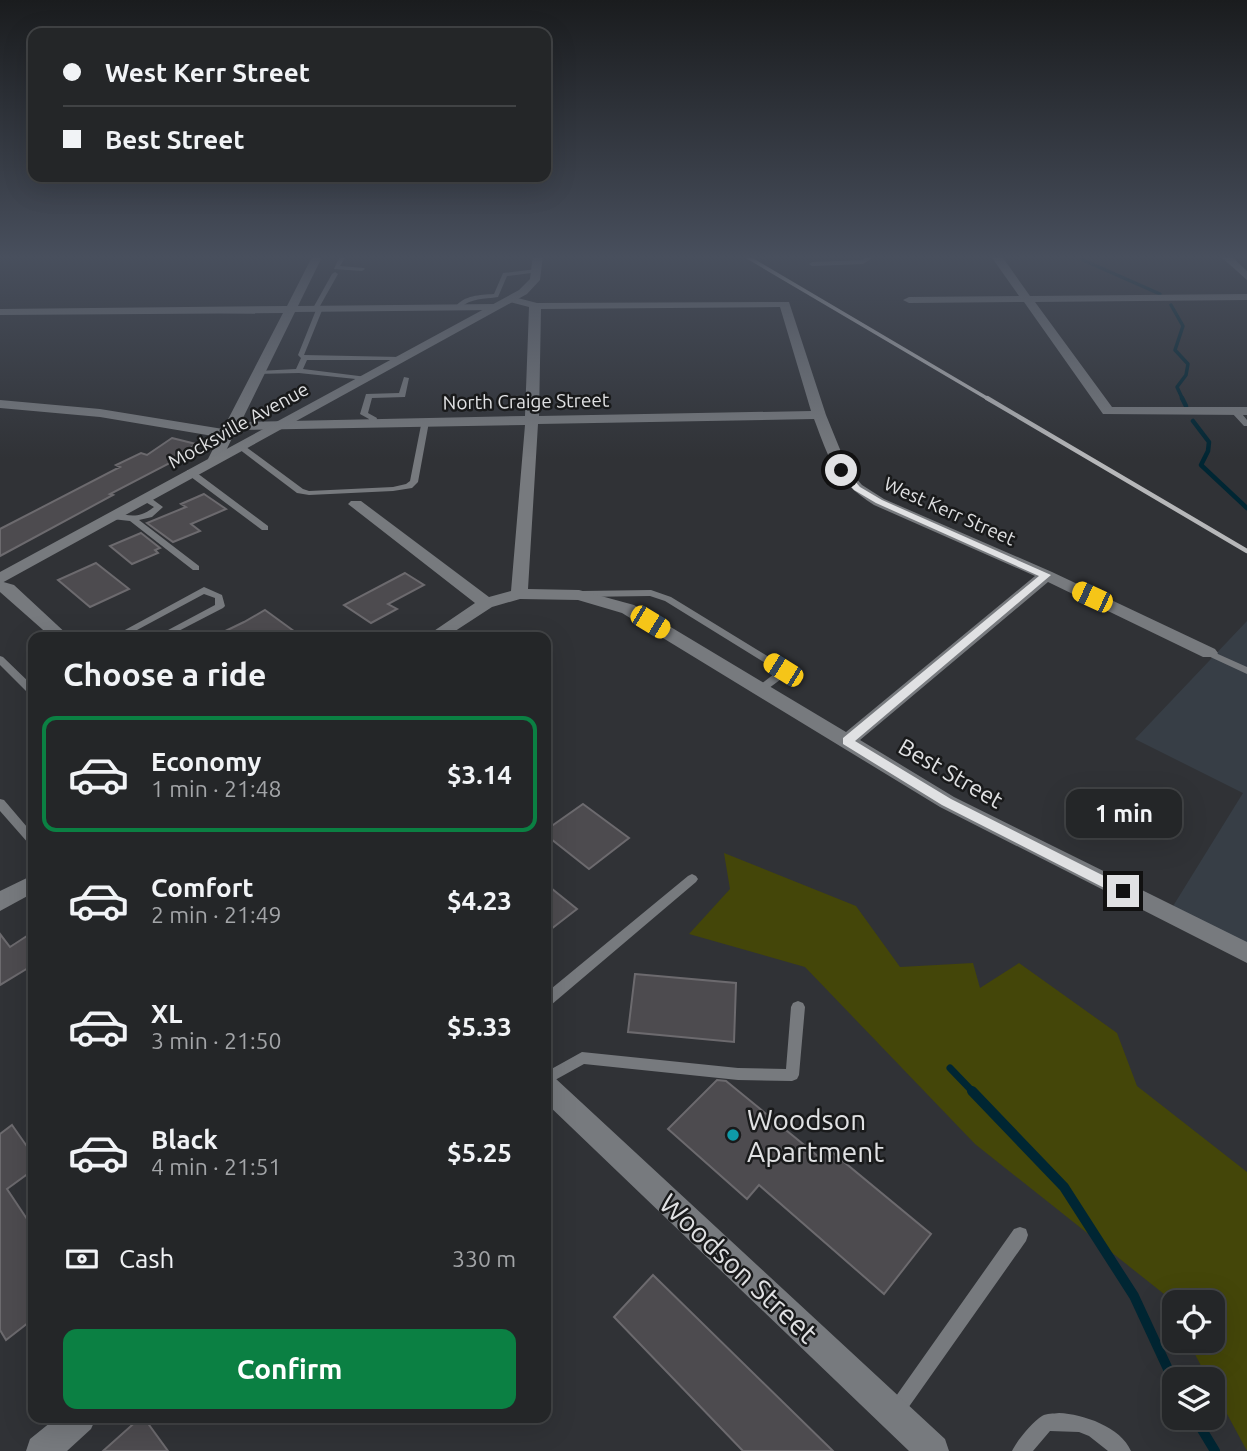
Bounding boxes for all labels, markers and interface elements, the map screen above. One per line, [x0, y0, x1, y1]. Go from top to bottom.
text: West Kerr Street [105, 58, 310, 87]
text: Best Street [105, 125, 244, 154]
street label: Mocksville Avenue [164, 377, 312, 473]
street label: North Craige Street [443, 389, 610, 413]
route start [825, 454, 857, 486]
street label: West Kerr Street [881, 472, 1020, 550]
car [1069, 579, 1116, 615]
car [627, 602, 674, 642]
car [760, 650, 807, 690]
text: Choose a ride [63, 656, 266, 692]
street label: Best Street [895, 733, 1007, 813]
icon: car [67, 743, 130, 806]
text: Economy [151, 747, 261, 776]
text: $3.14 [447, 760, 512, 789]
text: 1 min · 21:48 [151, 776, 282, 801]
callout: 1 min [1065, 790, 1181, 838]
text: 1 min [1095, 801, 1153, 826]
icon: car [67, 869, 130, 932]
text: Comfort [151, 873, 254, 902]
route end [1107, 875, 1139, 907]
text: $4.23 [447, 886, 512, 915]
text: 2 min · 21:49 [151, 902, 282, 927]
icon: car [67, 995, 130, 1058]
text: XL [151, 999, 182, 1028]
text: $5.33 [447, 1012, 512, 1041]
text: 3 min · 21:50 [151, 1028, 282, 1053]
place label: Woodson Apartment [747, 1104, 884, 1167]
icon: car [67, 1121, 130, 1184]
text: Black [151, 1125, 218, 1154]
marker: Woodson Apartment [725, 1127, 741, 1143]
text: $5.25 [447, 1138, 512, 1167]
text: 4 min · 21:51 [151, 1154, 282, 1179]
street label: Woodson Street [654, 1187, 824, 1349]
icon: cash [63, 1240, 101, 1278]
text: Cash [119, 1244, 174, 1273]
text: 330 m [452, 1246, 516, 1271]
map controls [1162, 1290, 1225, 1430]
button: locate [1162, 1290, 1225, 1353]
button: Confirm [63, 1329, 516, 1409]
button: layers [1162, 1367, 1225, 1430]

